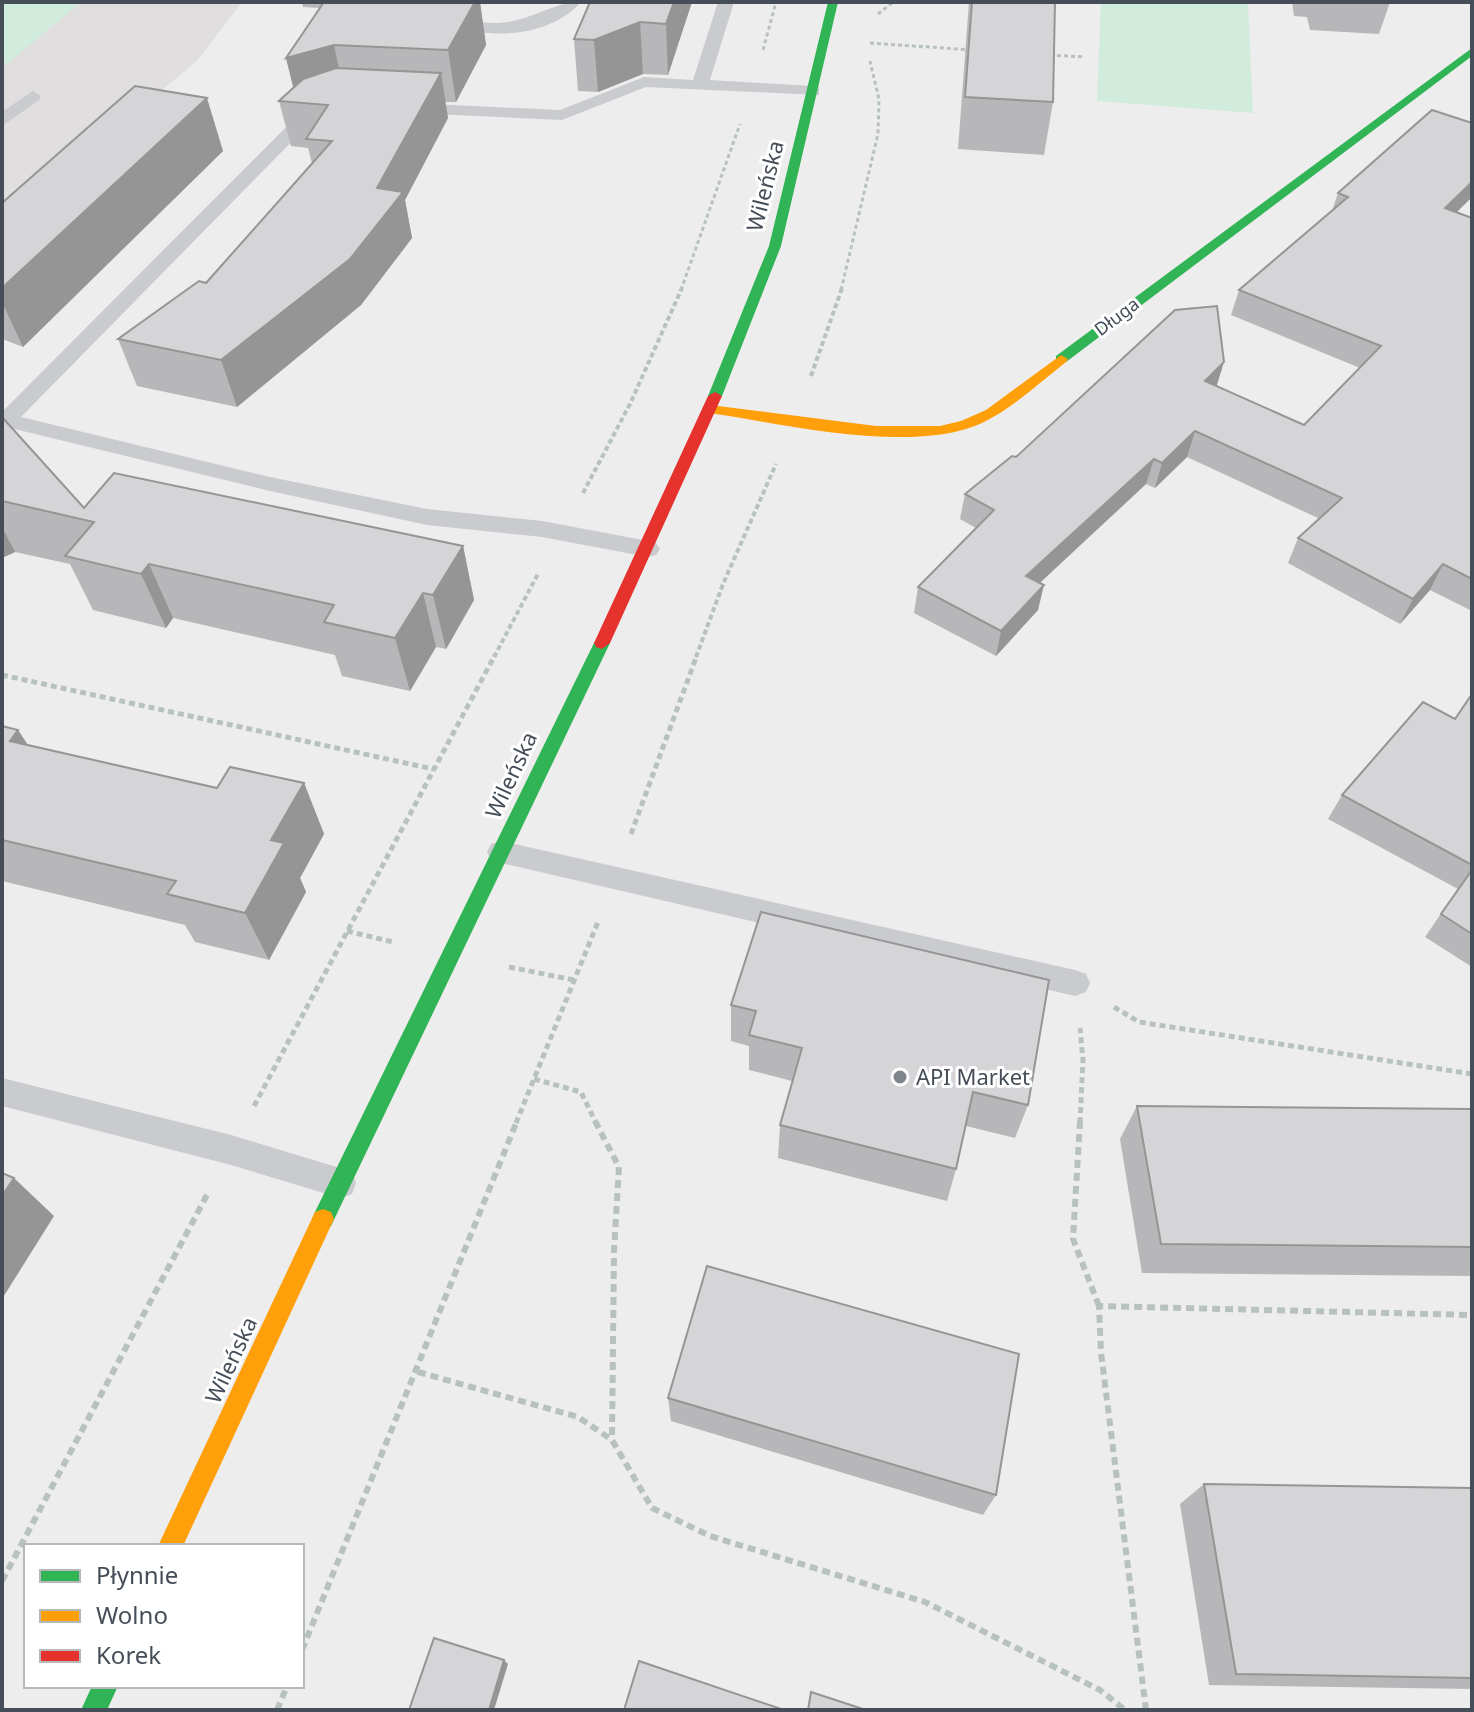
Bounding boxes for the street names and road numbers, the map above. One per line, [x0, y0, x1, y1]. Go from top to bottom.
street label: Wileńska [738, 137, 790, 234]
street label: Długa [1089, 292, 1144, 341]
street label: Wileńska [477, 726, 543, 823]
street label: Wileńska [197, 1311, 263, 1408]

